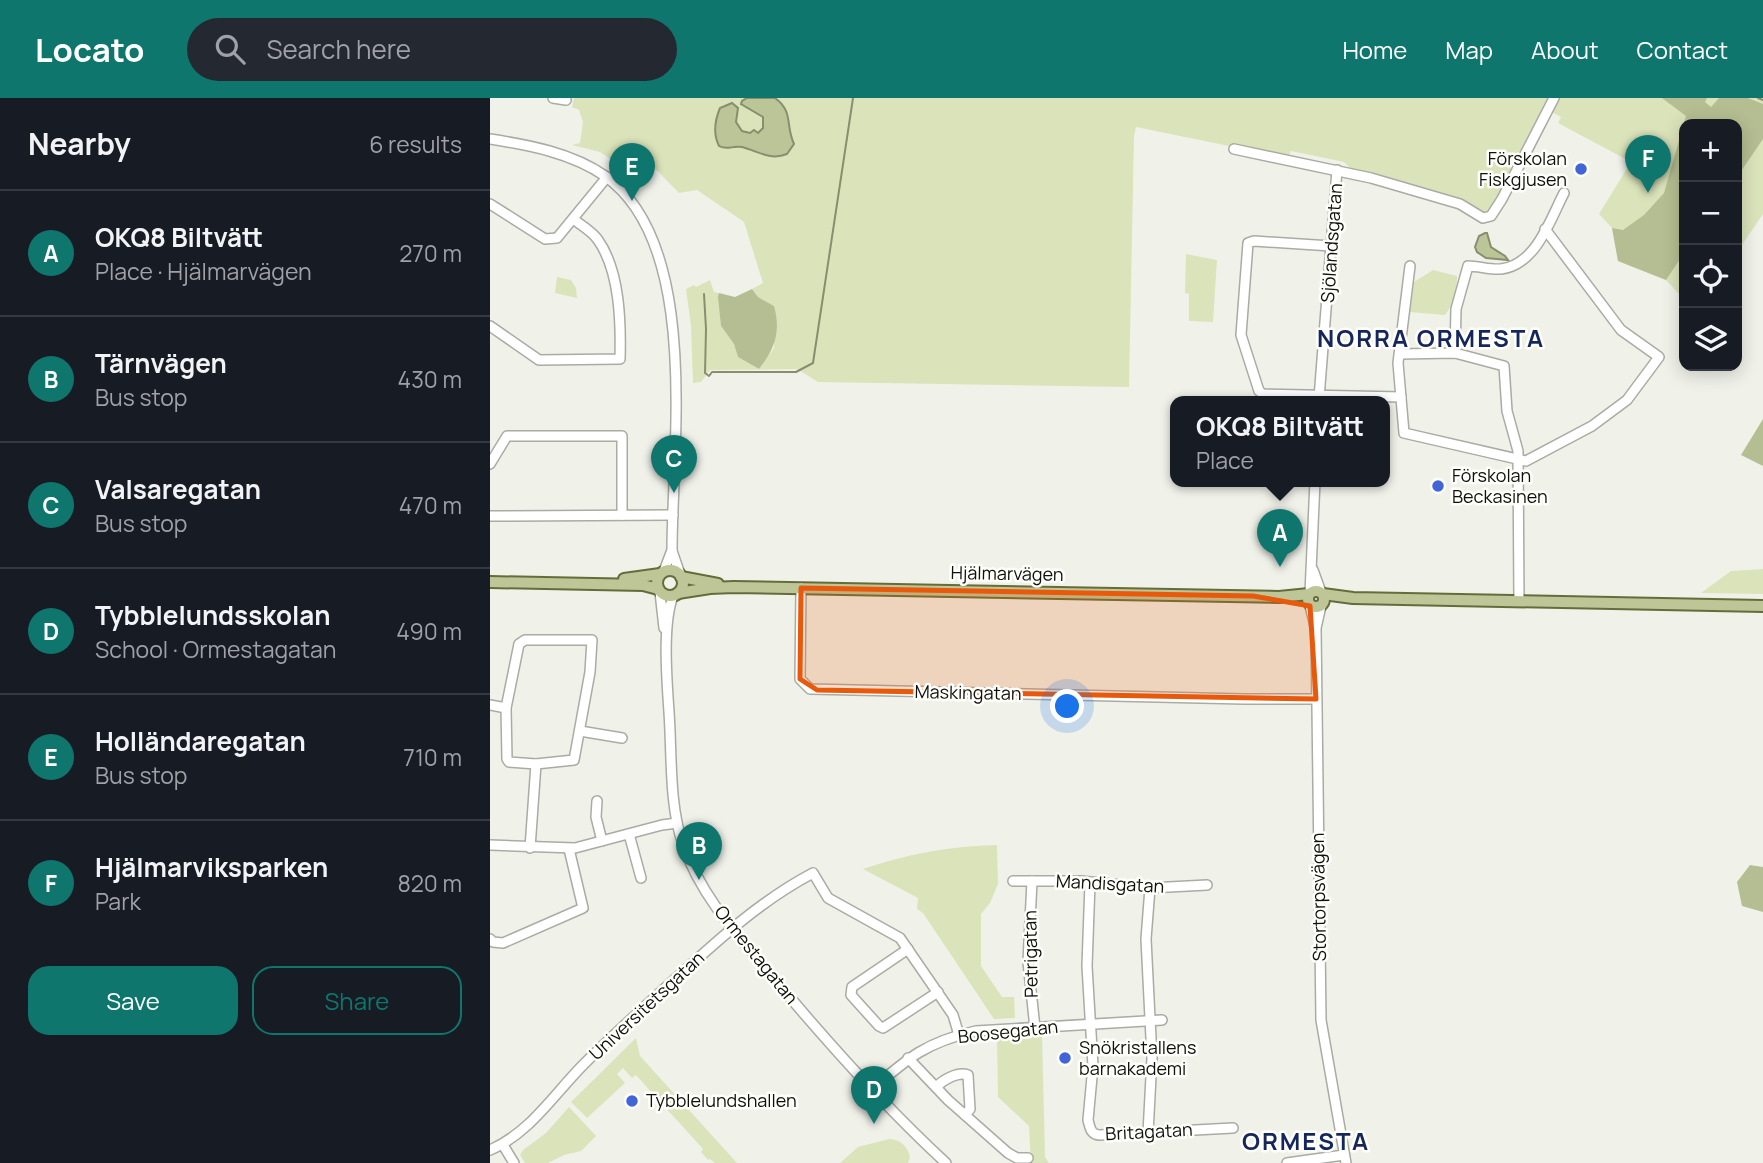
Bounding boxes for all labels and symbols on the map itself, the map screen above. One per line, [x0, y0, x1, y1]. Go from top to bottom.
pin: F [1625, 135, 1671, 193]
pin: E [609, 143, 655, 201]
place label: Förskolan Fiskgjusen [1479, 146, 1567, 191]
marker: Förskolan Fiskgjusen [1573, 161, 1589, 177]
street label: Sjölandsgatan [1315, 182, 1347, 304]
district label: NORRA ORMESTA [1317, 321, 1545, 354]
pin: C [651, 435, 697, 493]
place label: Förskolan Beckasinen [1452, 463, 1548, 508]
marker: Förskolan Beckasinen [1430, 478, 1446, 494]
pin: A [1257, 509, 1303, 567]
street label: Hjälmarvägen [950, 560, 1064, 586]
street label: Maskingatan [914, 679, 1022, 705]
your location [1050, 689, 1084, 723]
pin: B [676, 822, 722, 880]
street label: Stortorpsvägen [1305, 832, 1331, 962]
street label: Mandisgatan [1055, 868, 1165, 898]
street label: Ormestagatan [710, 900, 804, 1009]
street label: Petrigatan [1017, 910, 1043, 998]
street label: Universitetsgatan [584, 946, 709, 1065]
street label: Boosegatan [957, 1014, 1059, 1048]
place label: Snökristallens barnakademi [1079, 1035, 1196, 1080]
marker: Snökristallens barnakademi [1057, 1050, 1073, 1066]
pin: D [851, 1066, 897, 1124]
place label: Tybblelundshallen [646, 1088, 797, 1112]
marker: Tybblelundshallen [624, 1093, 640, 1109]
street label: Britagatan [1105, 1117, 1193, 1145]
district label: ORMESTA [1242, 1124, 1370, 1157]

